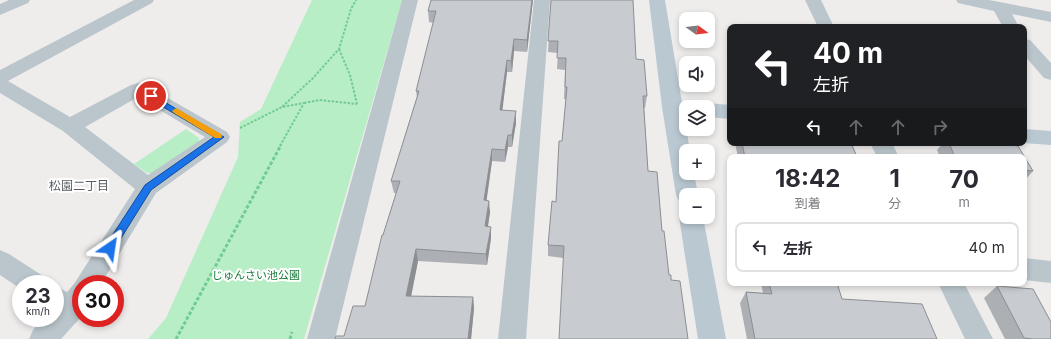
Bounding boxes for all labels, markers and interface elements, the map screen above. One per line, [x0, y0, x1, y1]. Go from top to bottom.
north arrow [679, 12, 715, 48]
map controls [679, 12, 715, 224]
text: 40 m [813, 36, 883, 70]
icon: left [747, 40, 799, 92]
button: sound [679, 56, 715, 92]
text: 左折 [813, 74, 849, 95]
pin [134, 79, 168, 113]
icon: arrive [140, 85, 162, 107]
button: layers [679, 100, 715, 136]
icon: left [803, 116, 825, 138]
icon: ahead [845, 116, 867, 138]
icon: ahead [887, 116, 909, 138]
icon: right [929, 116, 951, 138]
button: + [679, 144, 715, 180]
text: 18:42 [775, 164, 840, 193]
text: 1 [890, 164, 900, 193]
text: 70 [949, 165, 979, 194]
district label: 松園二丁目 [49, 178, 109, 193]
button: − [679, 188, 715, 224]
text: m [958, 194, 970, 210]
text: 到着 [795, 195, 821, 211]
text: 分 [888, 195, 901, 211]
position arrow [89, 227, 131, 269]
icon: left [749, 236, 771, 258]
text: 40 m [968, 238, 1005, 257]
text: 左折 [783, 239, 813, 258]
park label: じゅんさい池公園 [212, 268, 300, 282]
speed limit sign: 30 [72, 275, 124, 327]
text: 23 [25, 284, 51, 308]
text: km/h [26, 305, 50, 317]

